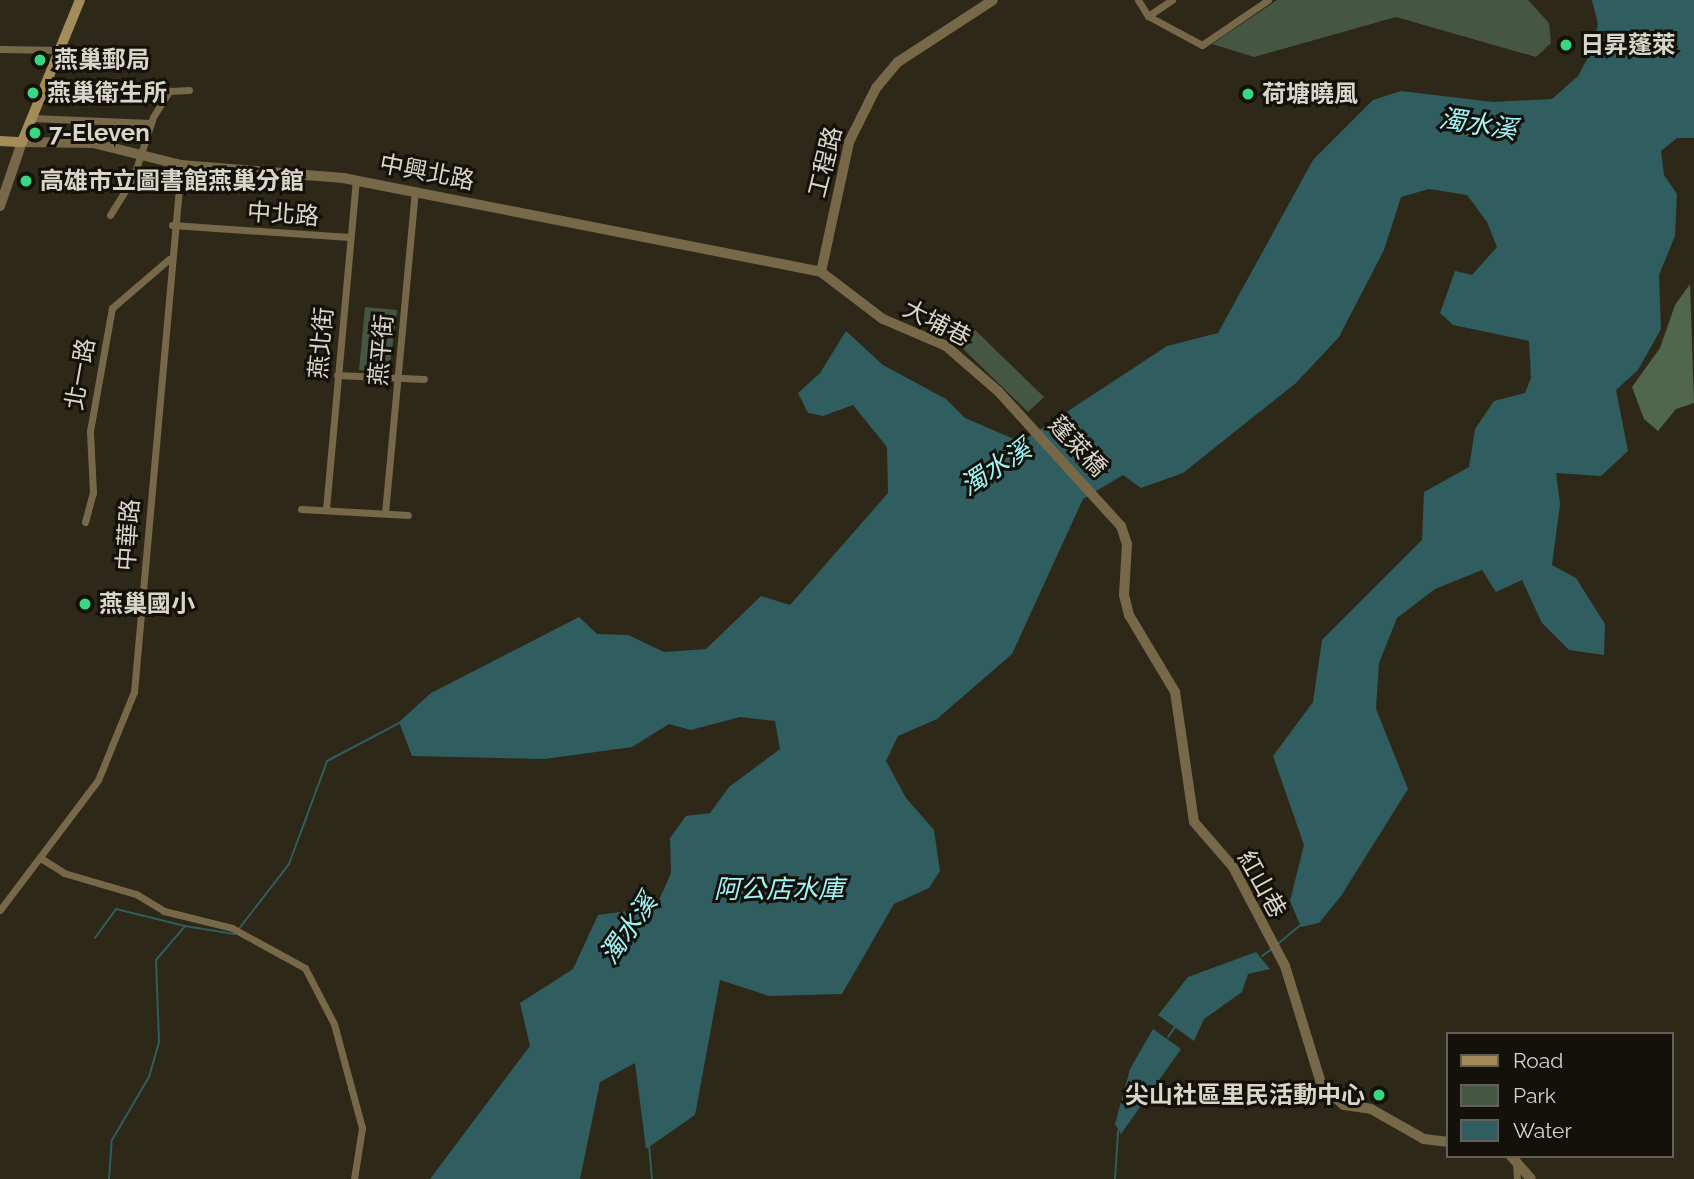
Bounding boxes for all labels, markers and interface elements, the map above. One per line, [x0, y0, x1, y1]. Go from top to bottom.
place label: 日昇蓬萊 [1580, 31, 1676, 59]
marker: 日昇蓬萊 [1558, 37, 1574, 53]
place label: 燕巢郵局 [54, 46, 150, 74]
marker: 燕巢郵局 [32, 52, 48, 68]
place label: 燕巢衛生所 [47, 79, 167, 107]
place label: 荷塘曉風 [1262, 80, 1358, 108]
marker: 燕巢衛生所 [25, 85, 41, 101]
marker: 荷塘曉風 [1240, 86, 1256, 102]
water label: 濁水溪 [1437, 103, 1519, 147]
place label: 7-Eleven [49, 119, 150, 147]
street label: 工程路 [802, 124, 848, 200]
marker: 7-Eleven [27, 125, 43, 141]
street label: 中興北路 [377, 149, 477, 195]
place label: 高雄市立圖書館燕巢分館 [40, 167, 304, 195]
marker: 高雄市立圖書館燕巢分館 [18, 173, 34, 189]
street label: 中北路 [246, 197, 320, 231]
street label: 大埔巷 [898, 294, 976, 352]
street label: 燕北街 [304, 306, 338, 380]
street label: 燕平街 [364, 313, 398, 387]
street label: 北一路 [60, 336, 100, 412]
street label: 蓬萊橋 [1043, 410, 1113, 482]
water label: 濁水溪 [955, 434, 1037, 502]
street label: 中華路 [111, 498, 145, 572]
place label: 燕巢國小 [99, 590, 195, 618]
marker: 燕巢國小 [77, 596, 93, 612]
street label: 紅山巷 [1232, 846, 1292, 922]
water label: 阿公店水庫 [714, 874, 844, 906]
water label: 濁水溪 [594, 888, 664, 970]
legend [1446, 1032, 1673, 1158]
text: Road [1513, 1048, 1563, 1073]
place label: 尖山社區里民活動中心 [1125, 1081, 1365, 1109]
text: Park [1513, 1083, 1556, 1108]
marker: 尖山社區里民活動中心 [1371, 1087, 1387, 1103]
text: Water [1513, 1118, 1572, 1143]

